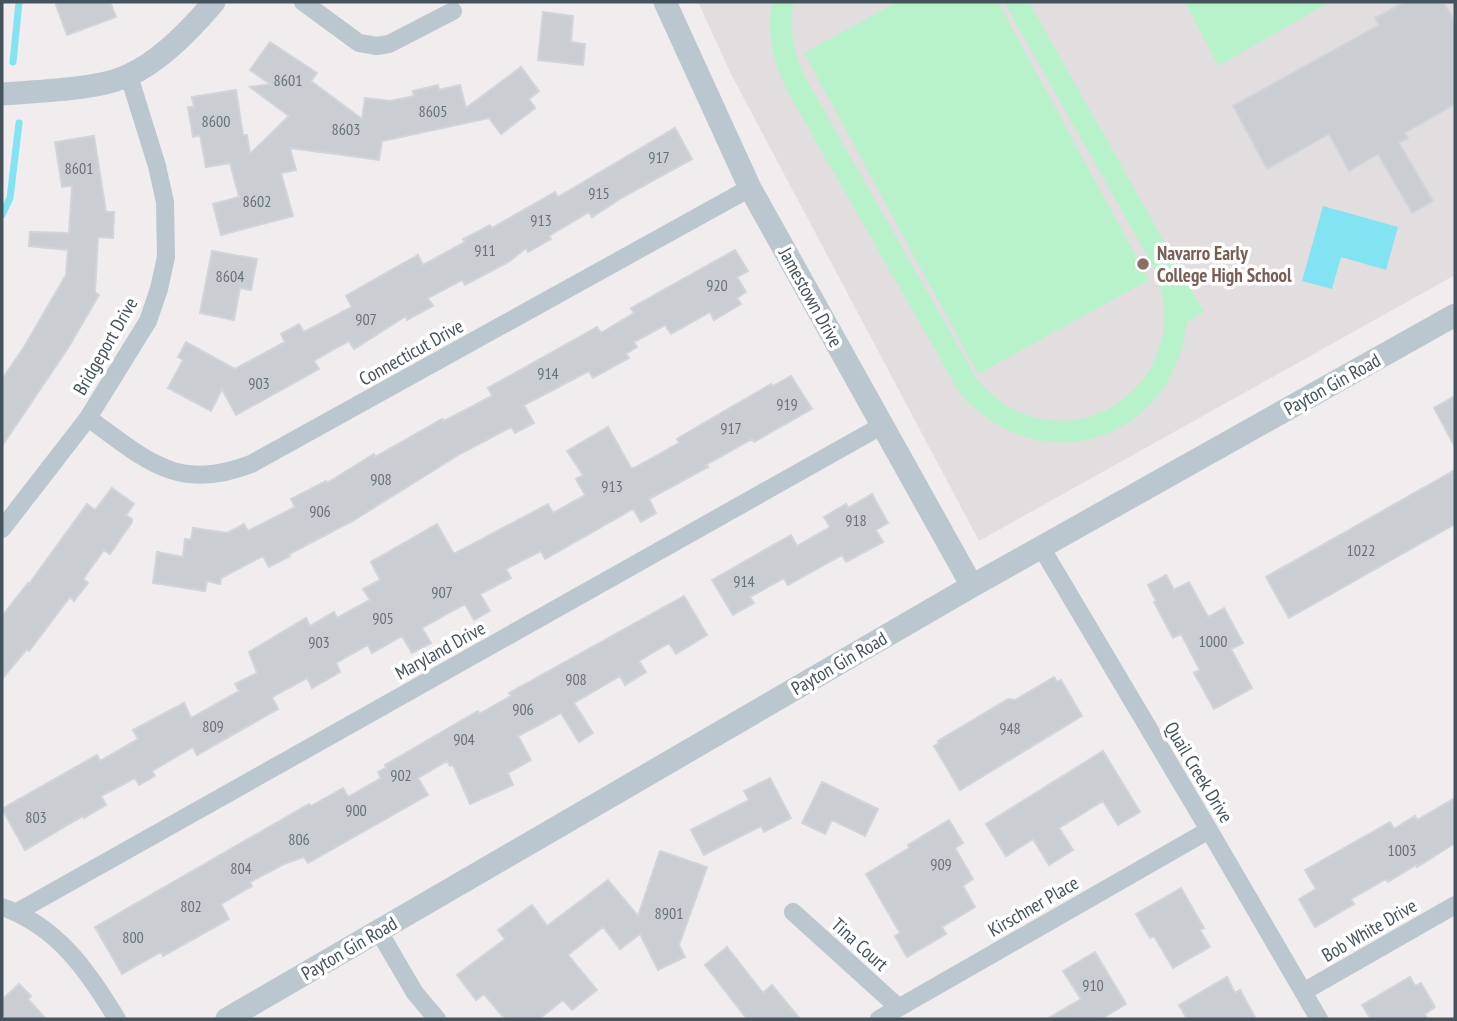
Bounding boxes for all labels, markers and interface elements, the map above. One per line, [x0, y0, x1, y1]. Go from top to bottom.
house number: 8601 [274, 70, 302, 90]
house number: 8605 [419, 101, 447, 121]
house number: 8600 [202, 111, 230, 131]
house number: 8603 [332, 119, 360, 139]
house number: 917 [648, 147, 670, 167]
house number: 8601 [65, 158, 93, 178]
house number: 915 [588, 183, 610, 203]
house number: 8602 [243, 191, 271, 211]
house number: 913 [530, 210, 552, 230]
house number: 911 [474, 240, 496, 260]
place label: Navarro Early College High School [1157, 241, 1292, 287]
street label: Jamestown Drive [773, 242, 848, 351]
marker: Navarro Early College High School [1135, 256, 1151, 272]
house number: 8604 [216, 266, 244, 286]
house number: 920 [706, 275, 728, 295]
street label: Bridgeport Drive [67, 293, 143, 399]
house number: 907 [355, 309, 377, 329]
street label: Connecticut Drive [355, 313, 468, 391]
street label: Payton Gin Road [1280, 348, 1384, 420]
house number: 914 [537, 363, 559, 383]
house number: 903 [248, 373, 270, 393]
house number: 919 [776, 394, 798, 414]
house number: 917 [720, 418, 742, 438]
house number: 908 [370, 469, 392, 489]
house number: 913 [601, 476, 623, 496]
house number: 906 [309, 501, 331, 521]
house number: 918 [845, 510, 867, 530]
house number: 1022 [1347, 540, 1375, 560]
house number: 914 [733, 571, 755, 591]
house number: 907 [431, 582, 453, 602]
house number: 905 [372, 608, 394, 628]
street label: Maryland Drive [391, 615, 489, 685]
street label: Payton Gin Road [787, 626, 891, 700]
house number: 1000 [1199, 631, 1227, 651]
house number: 903 [308, 632, 330, 652]
house number: 908 [565, 669, 587, 689]
house number: 906 [512, 699, 534, 719]
house number: 809 [202, 716, 224, 736]
street label: Quail Creek Drive [1159, 717, 1239, 827]
house number: 948 [999, 718, 1021, 738]
house number: 904 [453, 729, 475, 749]
house number: 902 [390, 765, 412, 785]
house number: 900 [345, 800, 367, 820]
house number: 803 [25, 807, 47, 827]
house number: 806 [288, 829, 310, 849]
house number: 1003 [1388, 840, 1416, 860]
house number: 909 [930, 854, 952, 874]
house number: 804 [230, 858, 252, 878]
street label: Kirschner Place [983, 870, 1083, 942]
street label: Bob White Drive [1317, 893, 1421, 967]
house number: 802 [180, 896, 202, 916]
house number: 8901 [655, 903, 683, 923]
street label: Payton Gin Road [297, 911, 401, 985]
street label: Tina Court [827, 912, 894, 976]
house number: 800 [122, 927, 144, 947]
house number: 910 [1082, 975, 1104, 995]

